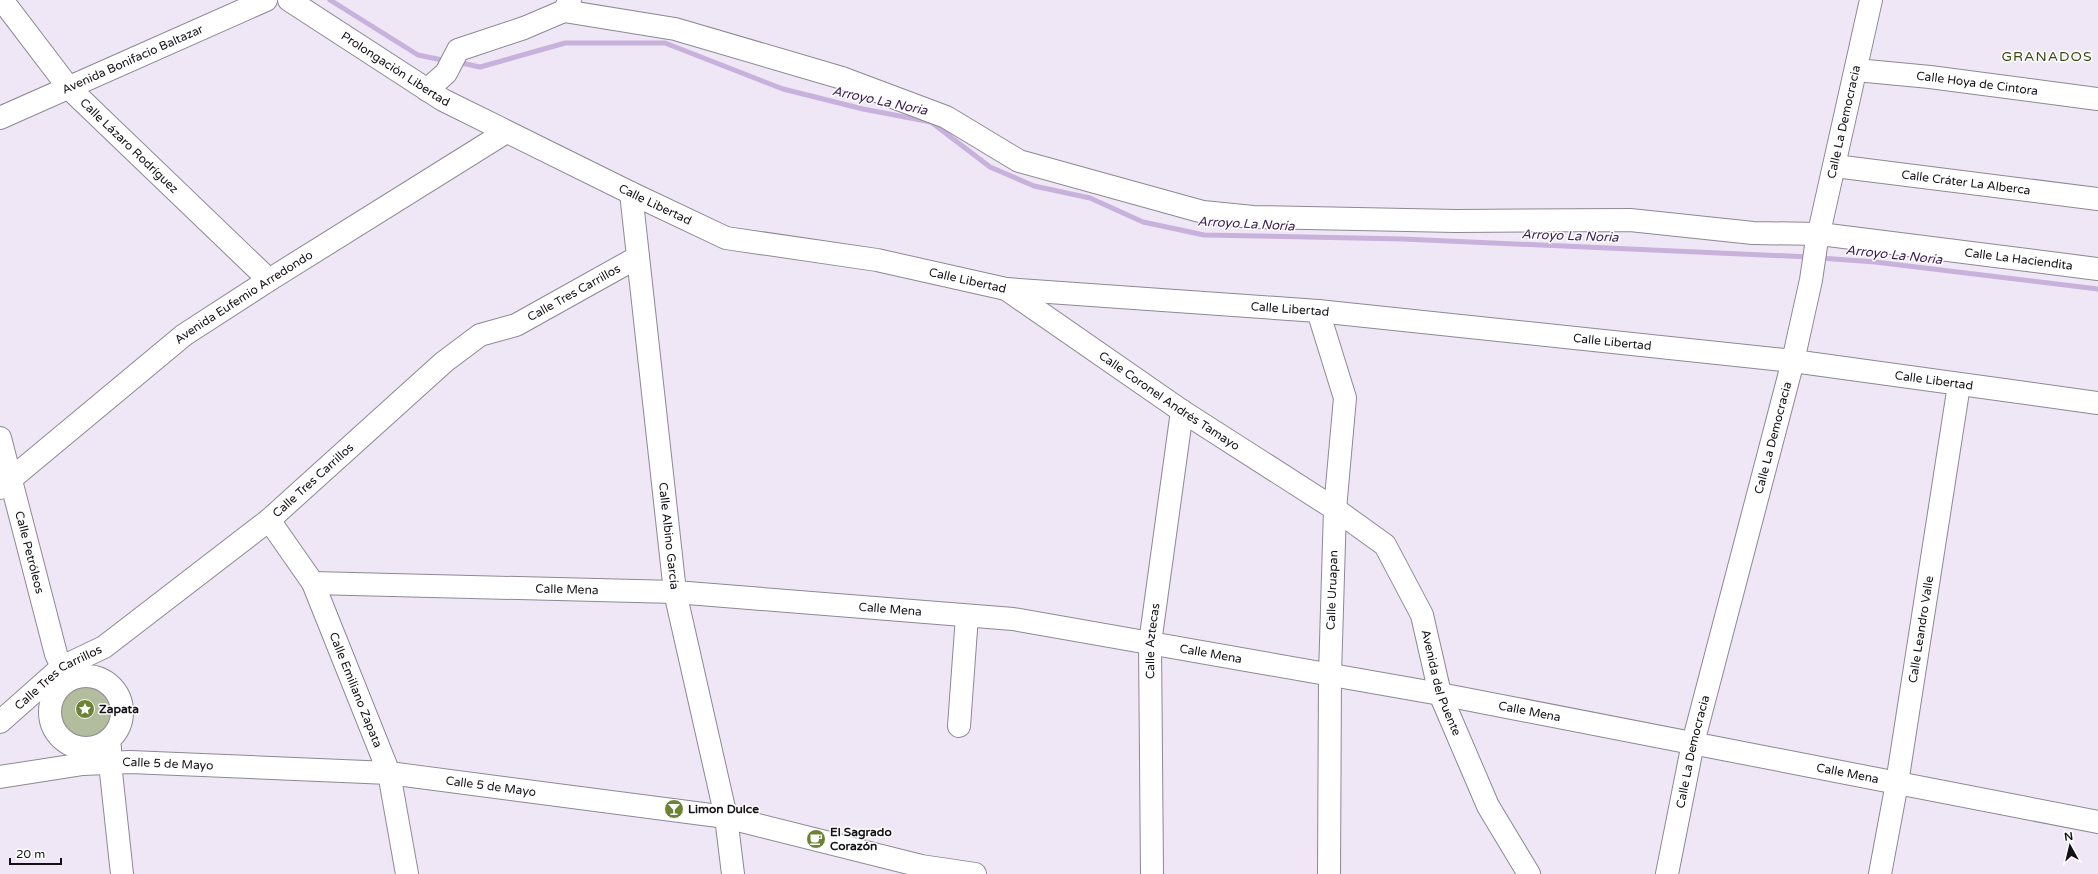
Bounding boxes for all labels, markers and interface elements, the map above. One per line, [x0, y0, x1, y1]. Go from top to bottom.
street label: Avenida Bonifacio Baltazar [60, 22, 206, 97]
street label: Prolongación Libertad [339, 29, 452, 109]
district label: GRANADOS [2001, 48, 2093, 65]
street label: Calle La Democracia [1824, 64, 1863, 180]
street label: Calle Hoya de Cintora [1916, 69, 2039, 98]
water label: Arroyo La Noria [831, 83, 930, 119]
street label: Calle Lázaro Rodríguez [77, 95, 181, 196]
street label: Calle Cráter La Alberca [1901, 167, 2031, 197]
street label: Calle Libertad [616, 181, 694, 228]
water label: Arroyo La Noria [1197, 213, 1296, 235]
water label: Arroyo La Noria [1521, 226, 1620, 246]
water label: Arroyo La Noria [1845, 242, 1944, 268]
street label: Calle La Haciendita [1964, 245, 2074, 273]
street label: Avenida Eufemio Arredondo [172, 247, 315, 347]
street label: Calle Tres Carrillos [525, 261, 623, 324]
street label: Calle Libertad [928, 265, 1008, 296]
street label: Calle Libertad [1250, 299, 1330, 319]
street label: Calle Libertad [1572, 331, 1652, 353]
street label: Calle Coronel Andrés Tamayo [1096, 349, 1242, 453]
street label: Calle Libertad [1894, 368, 1974, 393]
street label: Calle La Democracia [1751, 380, 1794, 496]
street label: Calle Tres Carrillos [270, 440, 357, 520]
street label: Calle Albino García [656, 482, 682, 590]
street label: Calle Petróleos [12, 509, 47, 595]
street label: Calle Uruapan [1324, 550, 1340, 630]
street label: Calle Leandro Valle [1906, 575, 1936, 684]
street label: Calle Mena [535, 582, 599, 597]
street label: Calle Mena [858, 600, 922, 619]
street label: Calle Aztecas [1143, 602, 1162, 679]
street label: Avenida del Puente [1419, 628, 1464, 738]
street label: Calle Emiliano Zapata [326, 630, 385, 750]
street label: Calle Mena [1178, 641, 1243, 666]
street label: Calle Tres Carrillos [12, 642, 104, 713]
street label: Calle La Democracia [1673, 694, 1712, 809]
place icon: Zapata [74, 698, 96, 720]
street label: Calle Mena [1497, 699, 1562, 724]
place label: Zapata [99, 702, 139, 717]
street label: Calle 5 de Mayo [122, 755, 214, 773]
street label: Calle Mena [1815, 760, 1880, 786]
street label: Calle 5 de Mayo [445, 773, 537, 799]
bar icon: Limon Dulce [663, 798, 685, 820]
place label: Limon Dulce [688, 802, 759, 816]
place label: El Sagrado Corazón [830, 825, 892, 853]
north arrow [2050, 826, 2090, 866]
cafe icon: El Sagrado Corazón [805, 828, 827, 850]
text: N [2063, 830, 2074, 844]
scale bar [10, 840, 61, 866]
text: 20 m [16, 847, 45, 861]

